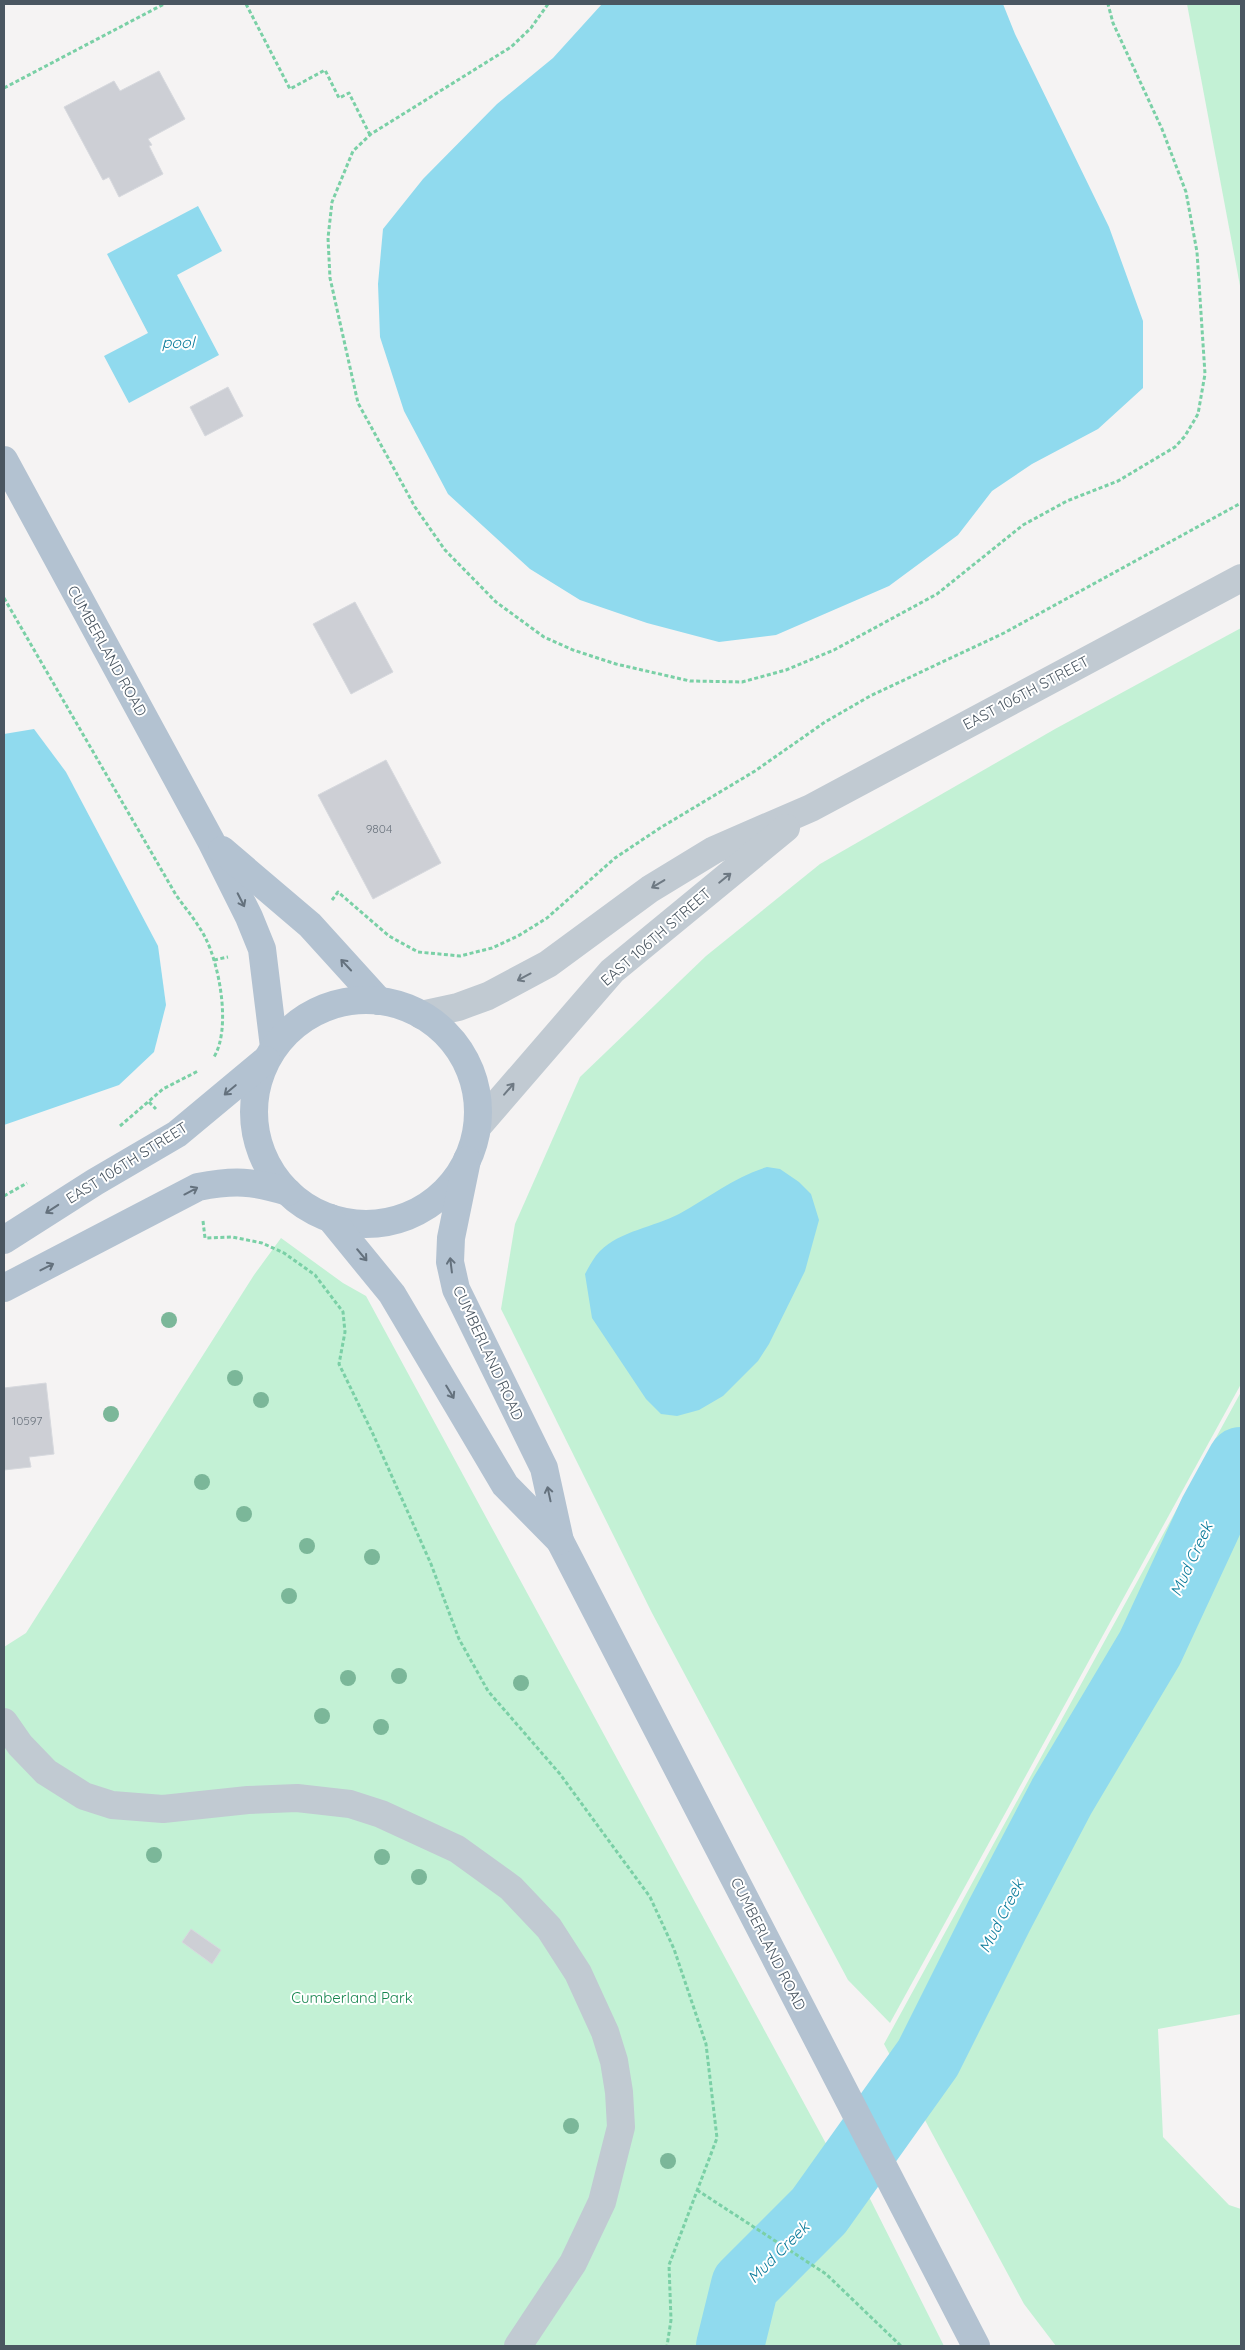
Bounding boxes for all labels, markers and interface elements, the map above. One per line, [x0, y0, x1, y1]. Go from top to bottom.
water label: pool [162, 332, 197, 352]
street label: CUMBERLAND ROAD [64, 582, 151, 720]
street label: EAST 106TH STREET [960, 651, 1092, 734]
house number: 9804 [366, 821, 392, 836]
one-way arrow [718, 873, 731, 884]
one-way arrow [651, 880, 665, 890]
street label: EAST 106TH STREET [597, 884, 715, 990]
one-way arrow [236, 893, 246, 908]
one-way arrow [340, 958, 352, 971]
one-way arrow [518, 972, 532, 982]
one-way arrow [504, 1082, 515, 1095]
one-way arrow [224, 1084, 237, 1095]
street label: EAST 106TH STREET [62, 1117, 191, 1208]
one-way arrow [184, 1186, 199, 1196]
one-way arrow [45, 1204, 59, 1215]
one-way arrow [356, 1249, 368, 1262]
one-way arrow [446, 1257, 456, 1273]
one-way arrow [40, 1262, 55, 1272]
street label: CUMBERLAND ROAD [449, 1282, 528, 1423]
one-way arrow [445, 1384, 455, 1398]
house number: 10597 [12, 1413, 42, 1428]
one-way arrow [544, 1486, 553, 1502]
water label: Mud Creek [1165, 1518, 1217, 1599]
street label: CUMBERLAND ROAD [727, 1874, 810, 2014]
water label: Mud Creek [974, 1875, 1029, 1956]
park label: Cumberland Park [291, 1988, 413, 2007]
water label: Mud Creek [743, 2216, 814, 2287]

